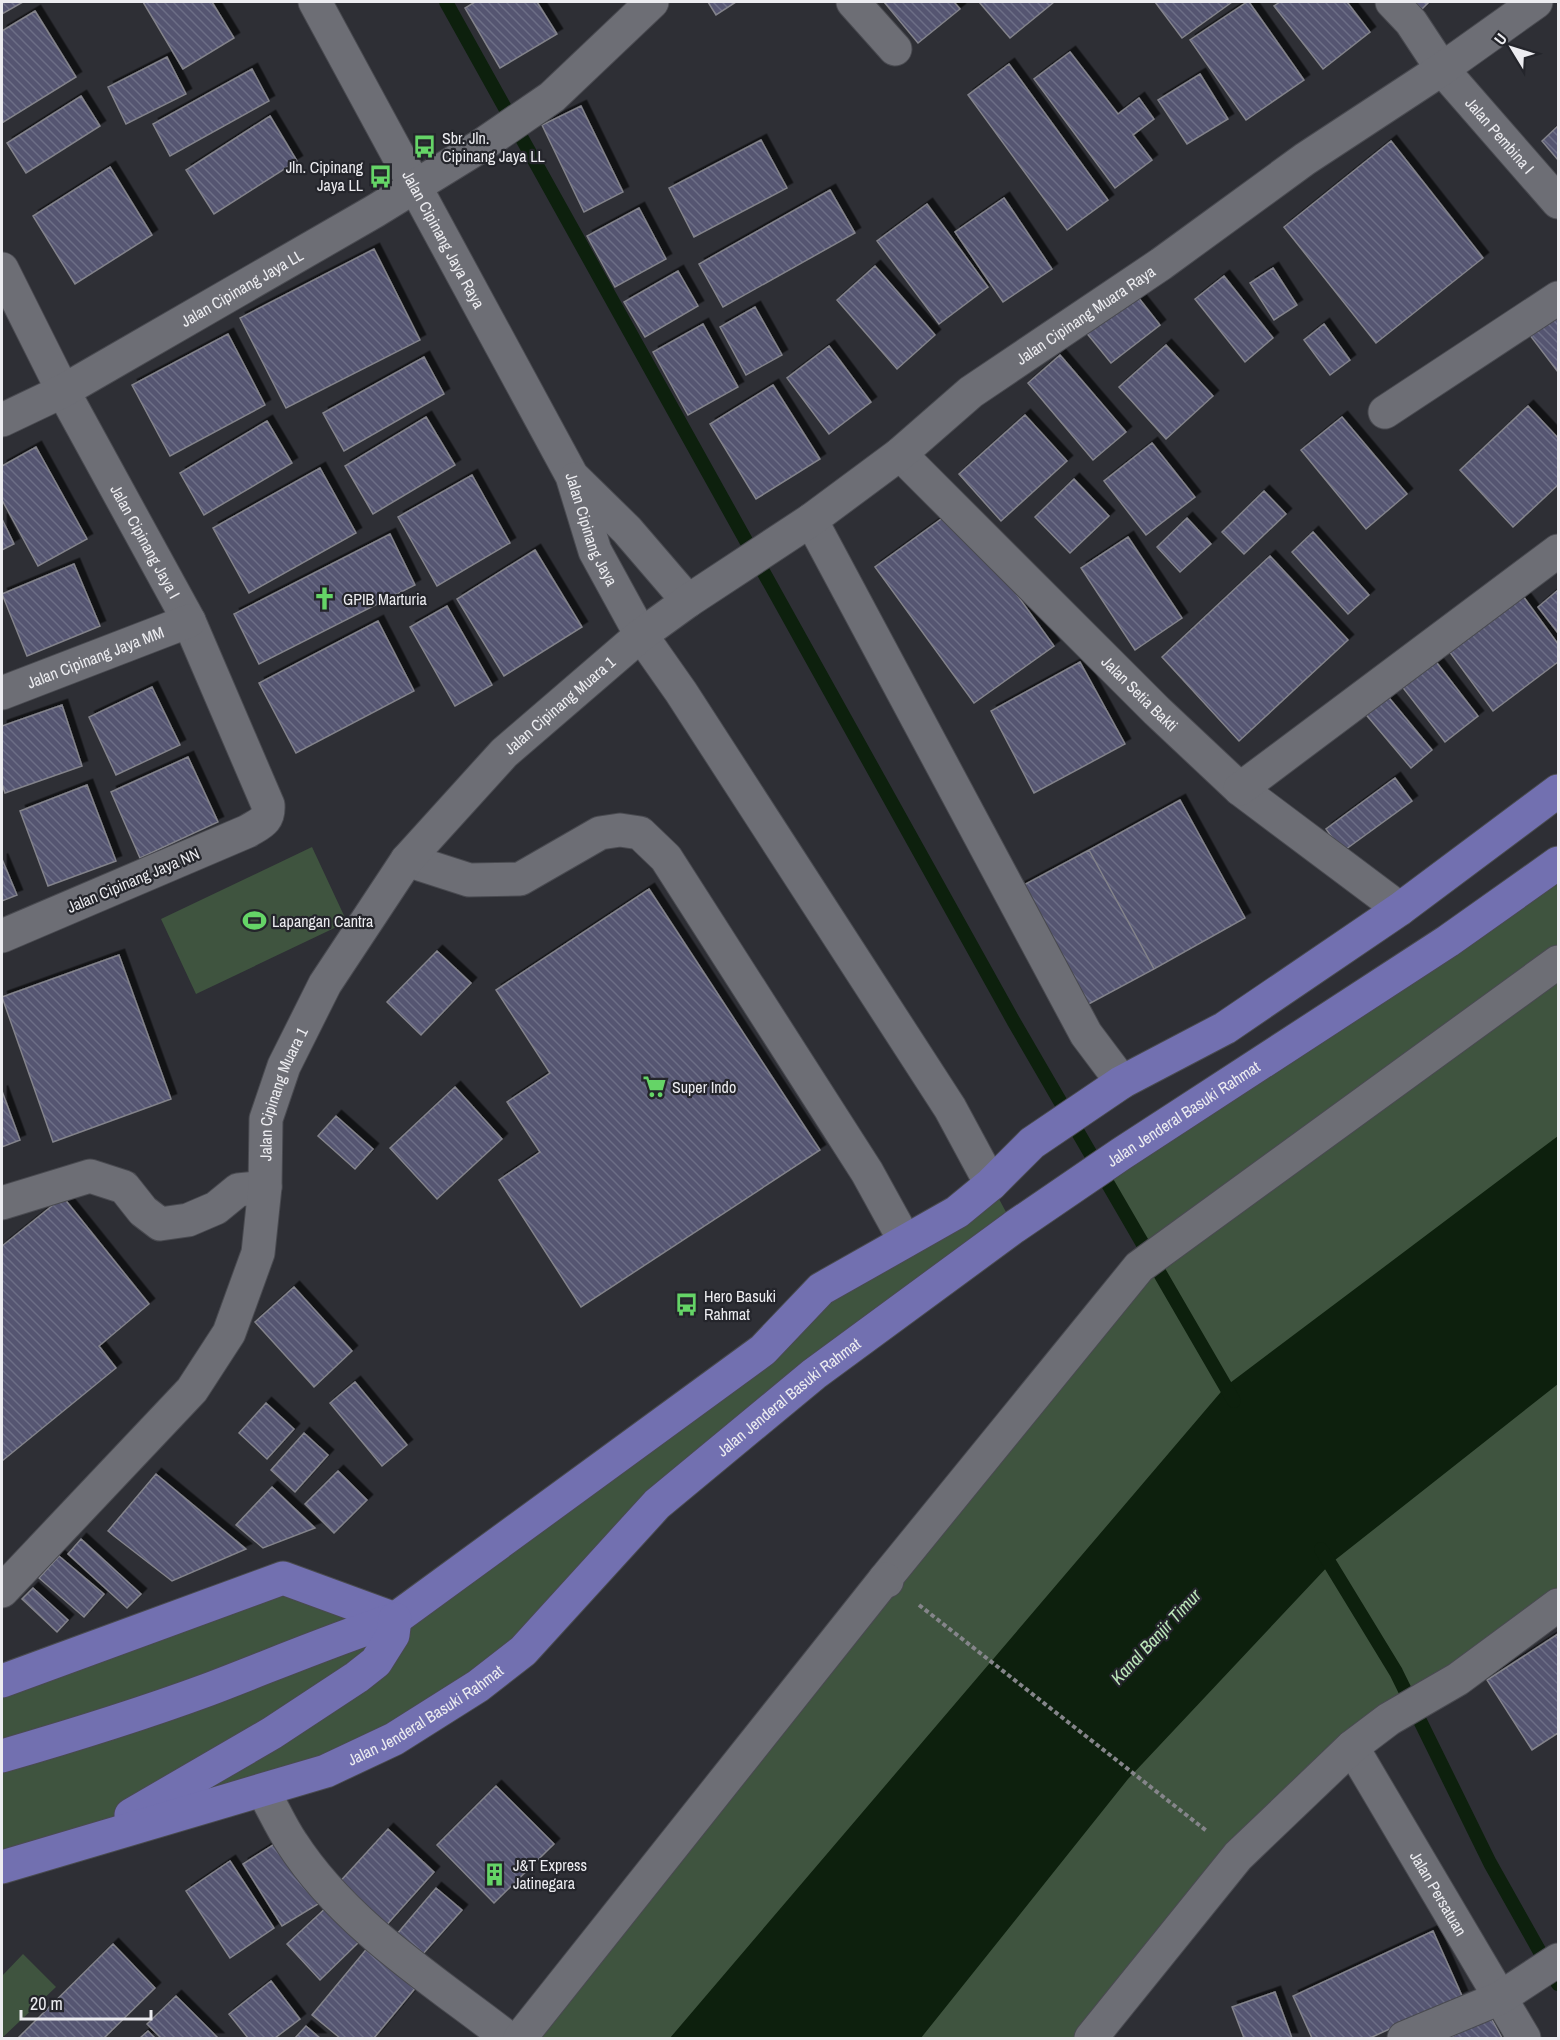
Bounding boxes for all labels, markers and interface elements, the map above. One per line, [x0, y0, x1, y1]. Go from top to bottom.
north arrow [1482, 18, 1542, 78]
text: U [1489, 28, 1512, 49]
street label: Jalan Pembina I [1460, 92, 1539, 178]
place label: Sbr. Jln. Cipinang Jaya LL [442, 127, 546, 167]
bus stop icon: Sbr. Jln. Cipinang Jaya LL [411, 134, 437, 160]
place label: Jln. Cipinang Jaya LL [286, 156, 364, 196]
bus stop icon: Jln. Cipinang Jaya LL [368, 163, 394, 189]
street label: Jalan Cipinang Jaya Raya [397, 166, 490, 313]
street label: Jalan Cipinang Jaya LL [177, 243, 308, 332]
street label: Jalan Cipinang Muara Raya [1012, 260, 1160, 370]
street label: Jalan Cipinang Jaya [561, 470, 623, 590]
street label: Jalan Cipinang Jaya I [105, 481, 186, 602]
church icon: GPIB Marturia [312, 586, 338, 612]
place label: GPIB Marturia [343, 588, 428, 610]
street label: Jalan Cipinang Jaya MM [24, 621, 167, 693]
street label: Jalan Cipinang Muara 1 [499, 651, 620, 759]
street label: Jalan Setia Bakti [1097, 651, 1183, 736]
street label: Jalan Cipinang Jaya NN [63, 842, 203, 918]
sports icon: Lapangan Cantra [241, 908, 267, 934]
place label: Lapangan Cantra [272, 910, 374, 932]
street label: Jalan Cipinang Muara 1 [254, 1023, 313, 1161]
street label: Jalan Jenderal Basuki Rahmat [1102, 1055, 1264, 1172]
supermarket icon: Super Indo [641, 1074, 667, 1100]
place label: Super Indo [672, 1076, 736, 1098]
place label: Hero Basuki Rahmat [704, 1285, 776, 1325]
bus stop icon: Hero Basuki Rahmat [673, 1292, 699, 1318]
street label: Jalan Jenderal Basuki Rahmat [712, 1332, 865, 1461]
water label: Kanal Banjir Timur [1105, 1583, 1207, 1690]
street label: Jalan Jenderal Basuki Rahmat [344, 1659, 508, 1770]
street label: Jalan Persatuan [1405, 1847, 1472, 1940]
place label: J&T Express Jatinegara [513, 1854, 587, 1894]
building icon: J&T Express Jatinegara [482, 1861, 508, 1887]
scale bar [21, 1983, 152, 2021]
text: 20 m [30, 1991, 63, 2016]

